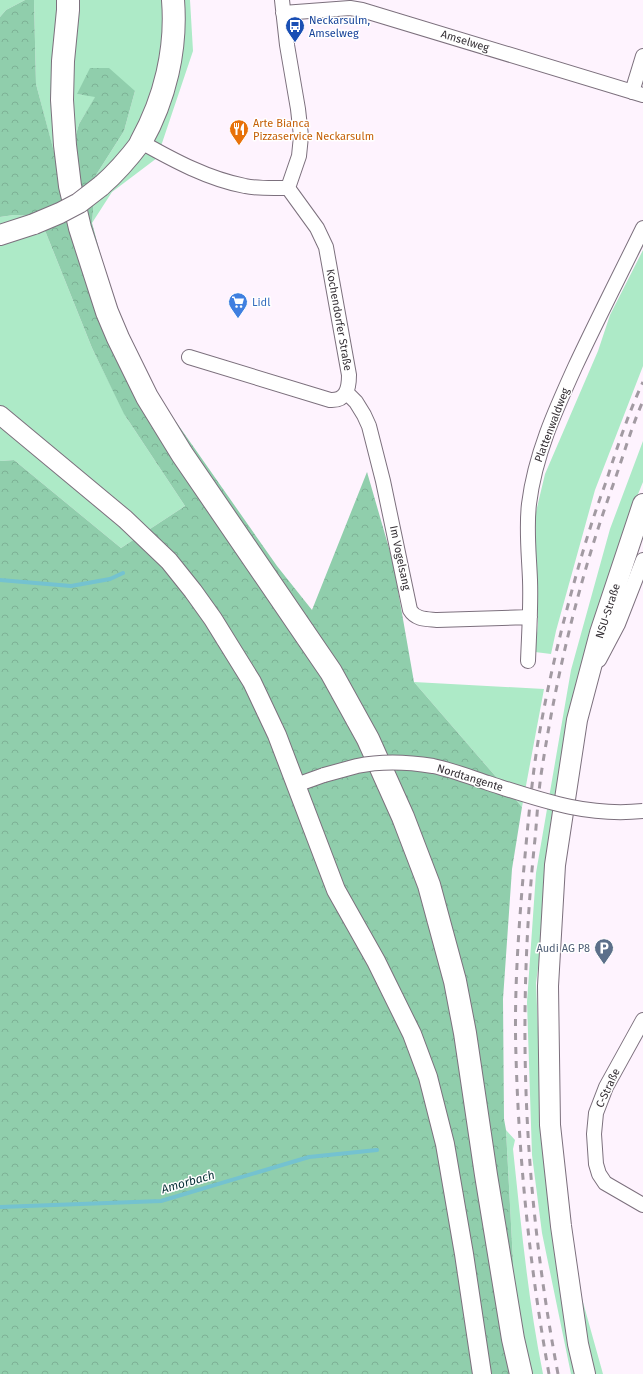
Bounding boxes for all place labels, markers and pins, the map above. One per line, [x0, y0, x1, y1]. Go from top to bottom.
place label: Neckarsulm, Amselweg [309, 14, 370, 40]
bus stop icon: Neckarsulm, Amselweg [284, 15, 306, 43]
place label: Arte Bianca Pizzaservice Neckarsulm [253, 117, 374, 143]
restaurant icon: Arte Bianca Pizzaservice Neckarsulm [228, 118, 250, 146]
supermarket icon: Lidl [227, 291, 249, 319]
place label: Lidl [252, 296, 270, 309]
parking icon: Audi AG P8 [593, 937, 615, 965]
place label: Audi AG P8 [536, 942, 590, 955]

